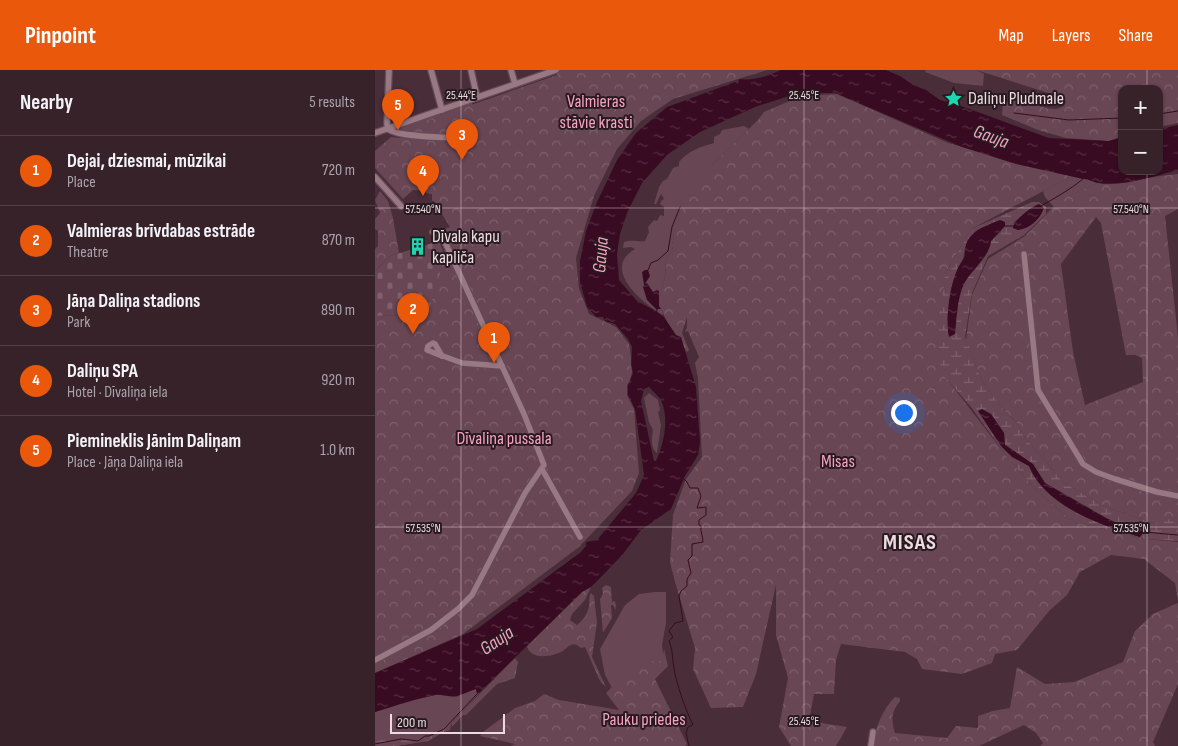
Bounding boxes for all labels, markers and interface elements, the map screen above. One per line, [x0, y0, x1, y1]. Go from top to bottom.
text: Pinpoint [25, 21, 96, 50]
text: Map [999, 25, 1024, 46]
text: Layers [1052, 25, 1091, 46]
text: Share [1119, 25, 1153, 46]
map controls [1118, 85, 1163, 175]
button: + [1118, 85, 1163, 130]
text: 25.44°E [446, 88, 476, 103]
text: 25.45°E [789, 88, 819, 103]
place icon: Daliņu Pludmale [944, 88, 964, 108]
place label: Daliņu Pludmale [968, 88, 1064, 109]
pin: 5 [382, 89, 414, 130]
text: Nearby [20, 90, 73, 115]
park label: Valmieras stāvie krasti [559, 91, 633, 133]
text: 5 results [309, 93, 355, 112]
pin: 3 [446, 119, 478, 160]
water label: Gauja [970, 120, 1012, 154]
button: − [1118, 130, 1163, 175]
text: Dejai, dziesmai, mūzikai [67, 150, 226, 173]
pin: 4 [407, 155, 439, 196]
text: 1 [33, 161, 39, 180]
text: 720 m [322, 161, 355, 180]
text: Place [67, 173, 96, 192]
text: 57.540°N [405, 202, 441, 217]
text: 57.540°N [1113, 202, 1149, 217]
text: Valmieras brīvdabas estrāde [67, 220, 255, 243]
place label: Dīvala kapu kapliča [432, 226, 500, 268]
text: 2 [32, 231, 40, 250]
text: 870 m [322, 231, 355, 250]
building icon: Dīvala kapu kapliča [408, 236, 428, 256]
water label: Gauja [588, 236, 614, 274]
text: Theatre [67, 243, 108, 262]
text: Jāņa Daliņa stadions [67, 290, 200, 313]
pin: 2 [397, 293, 429, 334]
text: 3 [32, 301, 40, 320]
text: 890 m [321, 301, 355, 320]
text: Park [67, 313, 90, 332]
pin: 1 [478, 322, 510, 363]
text: Daliņu SPA [67, 360, 138, 383]
text: 4 [32, 371, 40, 390]
text: 920 m [321, 371, 355, 390]
text: Hotel · Dīvaliņa iela [67, 383, 168, 402]
your location [891, 400, 917, 426]
park label: Dīvaliņa pussala [456, 428, 552, 449]
text: Piemineklis Jānim Daliņam [67, 430, 241, 453]
text: 5 [32, 441, 40, 460]
text: 1.0 km [320, 441, 355, 460]
park label: Misas [821, 451, 855, 472]
text: Place · Jāņa Daliņa iela [67, 453, 183, 472]
text: 57.535°N [405, 521, 441, 536]
text: 57.535°N [1113, 521, 1149, 536]
district label: MISAS [883, 529, 937, 556]
water label: Gauja [476, 621, 519, 661]
park label: Pauku priedes [602, 709, 686, 730]
scale bar [390, 711, 505, 734]
text: 200 m [397, 714, 426, 731]
text: 25.45°E [789, 714, 819, 729]

